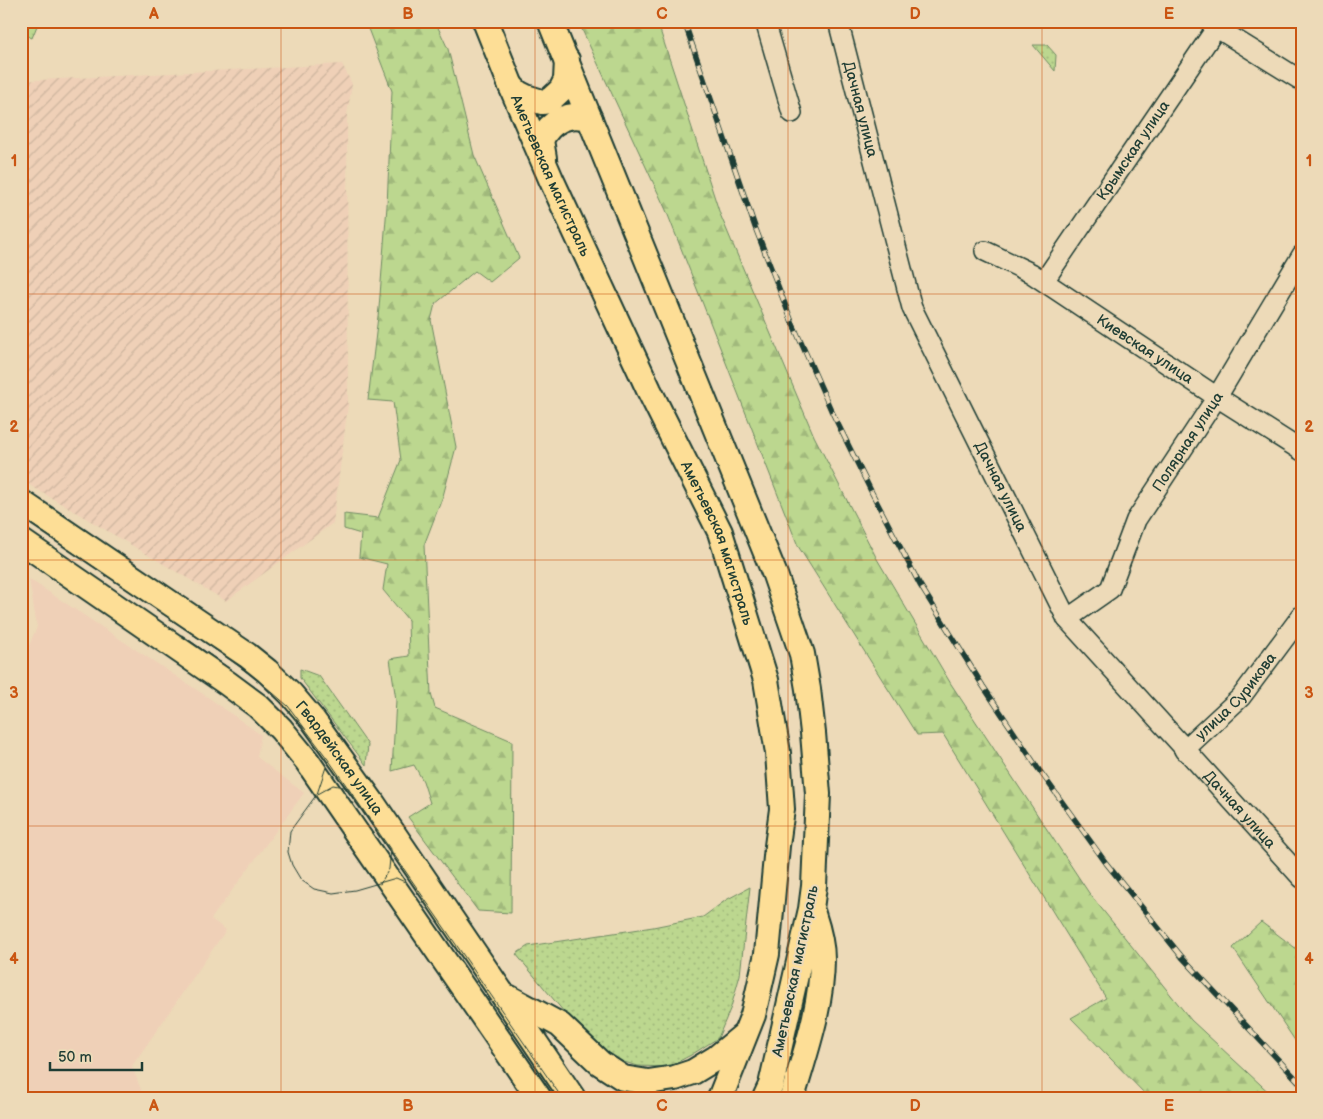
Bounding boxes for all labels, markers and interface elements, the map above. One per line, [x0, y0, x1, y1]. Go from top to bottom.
text: A [148, 5, 159, 24]
text: B [402, 5, 414, 24]
text: C [656, 5, 668, 24]
text: D [909, 5, 921, 24]
text: E [1164, 5, 1174, 24]
street label: Дачная улица [839, 59, 882, 159]
street label: Аметьевская магистраль [506, 91, 595, 260]
street label: Крымская улица [1093, 97, 1174, 204]
text: 1 [11, 152, 17, 171]
text: 1 [1306, 152, 1312, 171]
street label: Киевская улица [1093, 310, 1197, 389]
street label: Полярная улица [1148, 388, 1228, 495]
text: 2 [9, 418, 19, 437]
text: 2 [1304, 418, 1314, 437]
street label: Дачная улица [970, 439, 1031, 535]
street label: Аметьевская магистраль [676, 457, 758, 628]
street label: улица Сурикова [1192, 649, 1281, 744]
text: 3 [9, 684, 19, 703]
text: 3 [1304, 684, 1314, 703]
street label: Гвардейская улица [291, 697, 387, 819]
street label: Дачная улица [1199, 767, 1280, 853]
street label: Аметьевская магистраль [768, 883, 823, 1060]
text: 4 [9, 950, 19, 969]
text: 4 [1304, 950, 1314, 969]
scale bar [50, 1039, 142, 1071]
text: 50 m [58, 1048, 92, 1067]
text: A [148, 1097, 159, 1116]
text: B [402, 1097, 414, 1116]
text: C [656, 1097, 668, 1116]
text: D [909, 1097, 921, 1116]
text: E [1164, 1097, 1174, 1116]

